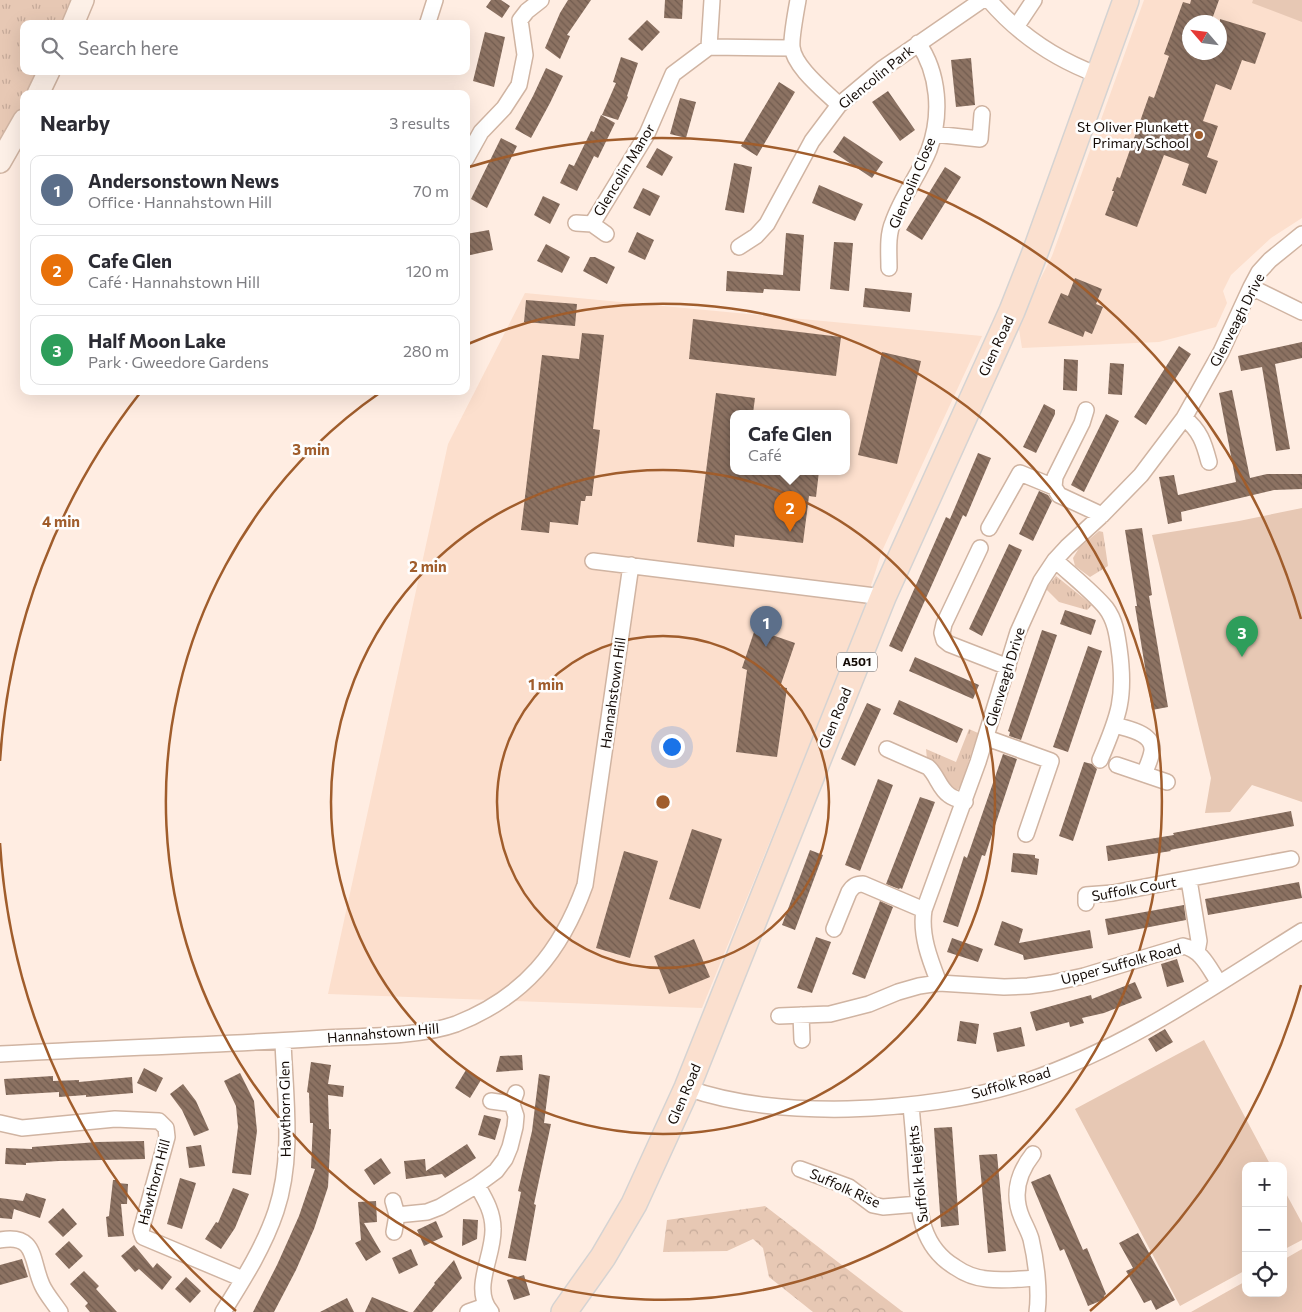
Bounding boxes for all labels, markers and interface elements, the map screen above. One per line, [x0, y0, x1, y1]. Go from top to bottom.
north arrow [1182, 15, 1227, 60]
search box [20, 20, 470, 75]
icon: search [38, 34, 66, 62]
text: Search here [78, 36, 178, 59]
street label: Glencolin Park [835, 41, 917, 112]
text: Nearby [40, 110, 110, 135]
text: 3 results [389, 113, 450, 132]
place label: St Oliver Plunkett Primary School [1077, 118, 1189, 151]
street label: Glencolin Manor [589, 120, 658, 219]
marker: St Oliver Plunkett Primary School [1193, 129, 1205, 141]
street label: Glencolin Close [885, 135, 938, 231]
text: Andersonstown News [88, 169, 279, 192]
text: 1 [53, 181, 61, 200]
text: 70 m [413, 181, 449, 200]
text: Office · Hannahstown Hill [88, 192, 272, 211]
text: Cafe Glen [88, 249, 172, 272]
text: 2 [52, 261, 62, 280]
text: 120 m [406, 261, 449, 280]
street label: Glenveagh Drive [1206, 270, 1267, 369]
text: Café · Hannahstown Hill [88, 272, 260, 291]
street label: Glen Road [974, 313, 1017, 379]
text: Half Moon Lake [88, 329, 226, 352]
text: 3 [52, 341, 62, 360]
text: 280 m [403, 341, 449, 360]
text: Park · Gweedore Gardens [88, 352, 269, 371]
popup [730, 410, 850, 475]
text: Cafe Glen [748, 422, 832, 445]
text: 3 min [292, 440, 330, 458]
text: Café [748, 445, 782, 464]
pin: 2 [774, 491, 806, 532]
text: 4 min [42, 512, 80, 530]
text: 2 min [409, 557, 447, 575]
pin: 1 [750, 606, 782, 647]
pin: 3 [1226, 616, 1258, 657]
street label: Glenveagh Drive [981, 625, 1028, 729]
street label: Hannahstown Hill [596, 636, 629, 750]
road number: A501 [837, 652, 877, 672]
text: 1 min [528, 675, 564, 693]
street label: Glen Road [815, 685, 855, 751]
your location [659, 734, 685, 760]
centre of rings [654, 793, 672, 811]
street label: Suffolk Court [1090, 873, 1178, 904]
street label: Upper Suffolk Road [1059, 939, 1183, 988]
street label: Hannahstown Hill [326, 1019, 440, 1046]
street label: Hawthorn Glen [275, 1061, 294, 1157]
street label: Glen Road [663, 1061, 704, 1127]
street label: Suffolk Road [969, 1063, 1052, 1102]
street label: Suffolk Heights [904, 1125, 931, 1224]
street label: Hawthorn Hill [134, 1137, 173, 1227]
map controls [1242, 1162, 1287, 1297]
button: + [1242, 1162, 1287, 1207]
street label: Suffolk Rise [807, 1164, 883, 1211]
button: − [1242, 1207, 1287, 1252]
button: locate [1242, 1252, 1287, 1297]

